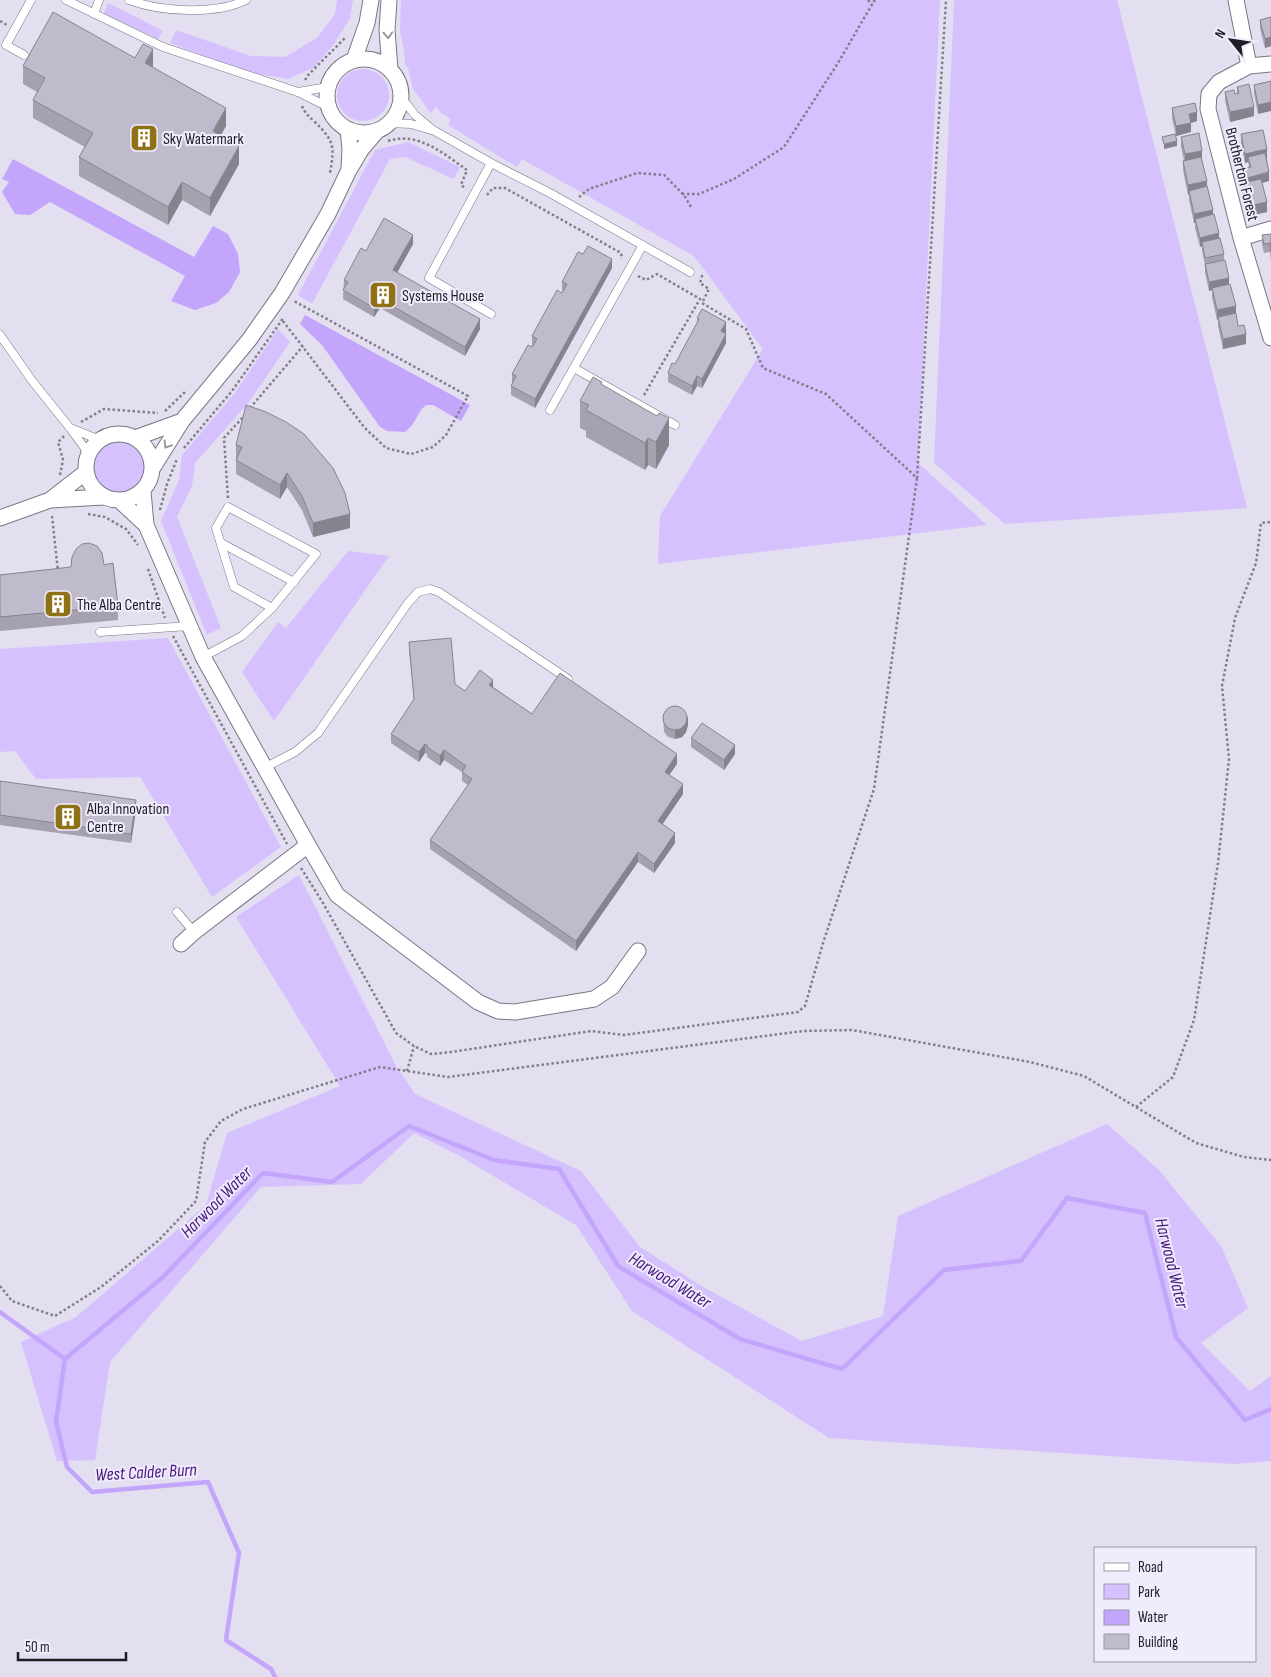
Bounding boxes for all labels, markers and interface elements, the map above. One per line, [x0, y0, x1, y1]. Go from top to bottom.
north arrow [1206, 15, 1256, 65]
text: N [1211, 26, 1229, 41]
one-way arrow [382, 31, 393, 39]
building icon: Sky Watermark [129, 123, 159, 153]
street label: Brotherton Forest [1221, 126, 1262, 223]
place label: Sky Watermark [163, 130, 244, 149]
building icon: Systems House [368, 280, 398, 310]
place label: Systems House [402, 287, 484, 306]
one-way arrow [164, 440, 173, 449]
building icon: The Alba Centre [43, 589, 73, 619]
place label: The Alba Centre [77, 596, 161, 615]
place label: Alba Innovation Centre [86, 800, 169, 837]
building icon: Alba Innovation Centre [53, 802, 83, 832]
water label: Harwood Water [176, 1162, 257, 1242]
water label: Harwood Water [1150, 1216, 1193, 1311]
water label: Harwood Water [625, 1248, 715, 1314]
water label: West Calder Burn [95, 1459, 198, 1486]
legend [1094, 1547, 1256, 1662]
text: Road [1138, 1558, 1163, 1577]
text: Park [1138, 1583, 1160, 1602]
text: Water [1138, 1608, 1169, 1627]
scale bar [18, 1630, 125, 1662]
text: Building [1138, 1633, 1178, 1652]
text: 50 m [25, 1638, 50, 1657]

